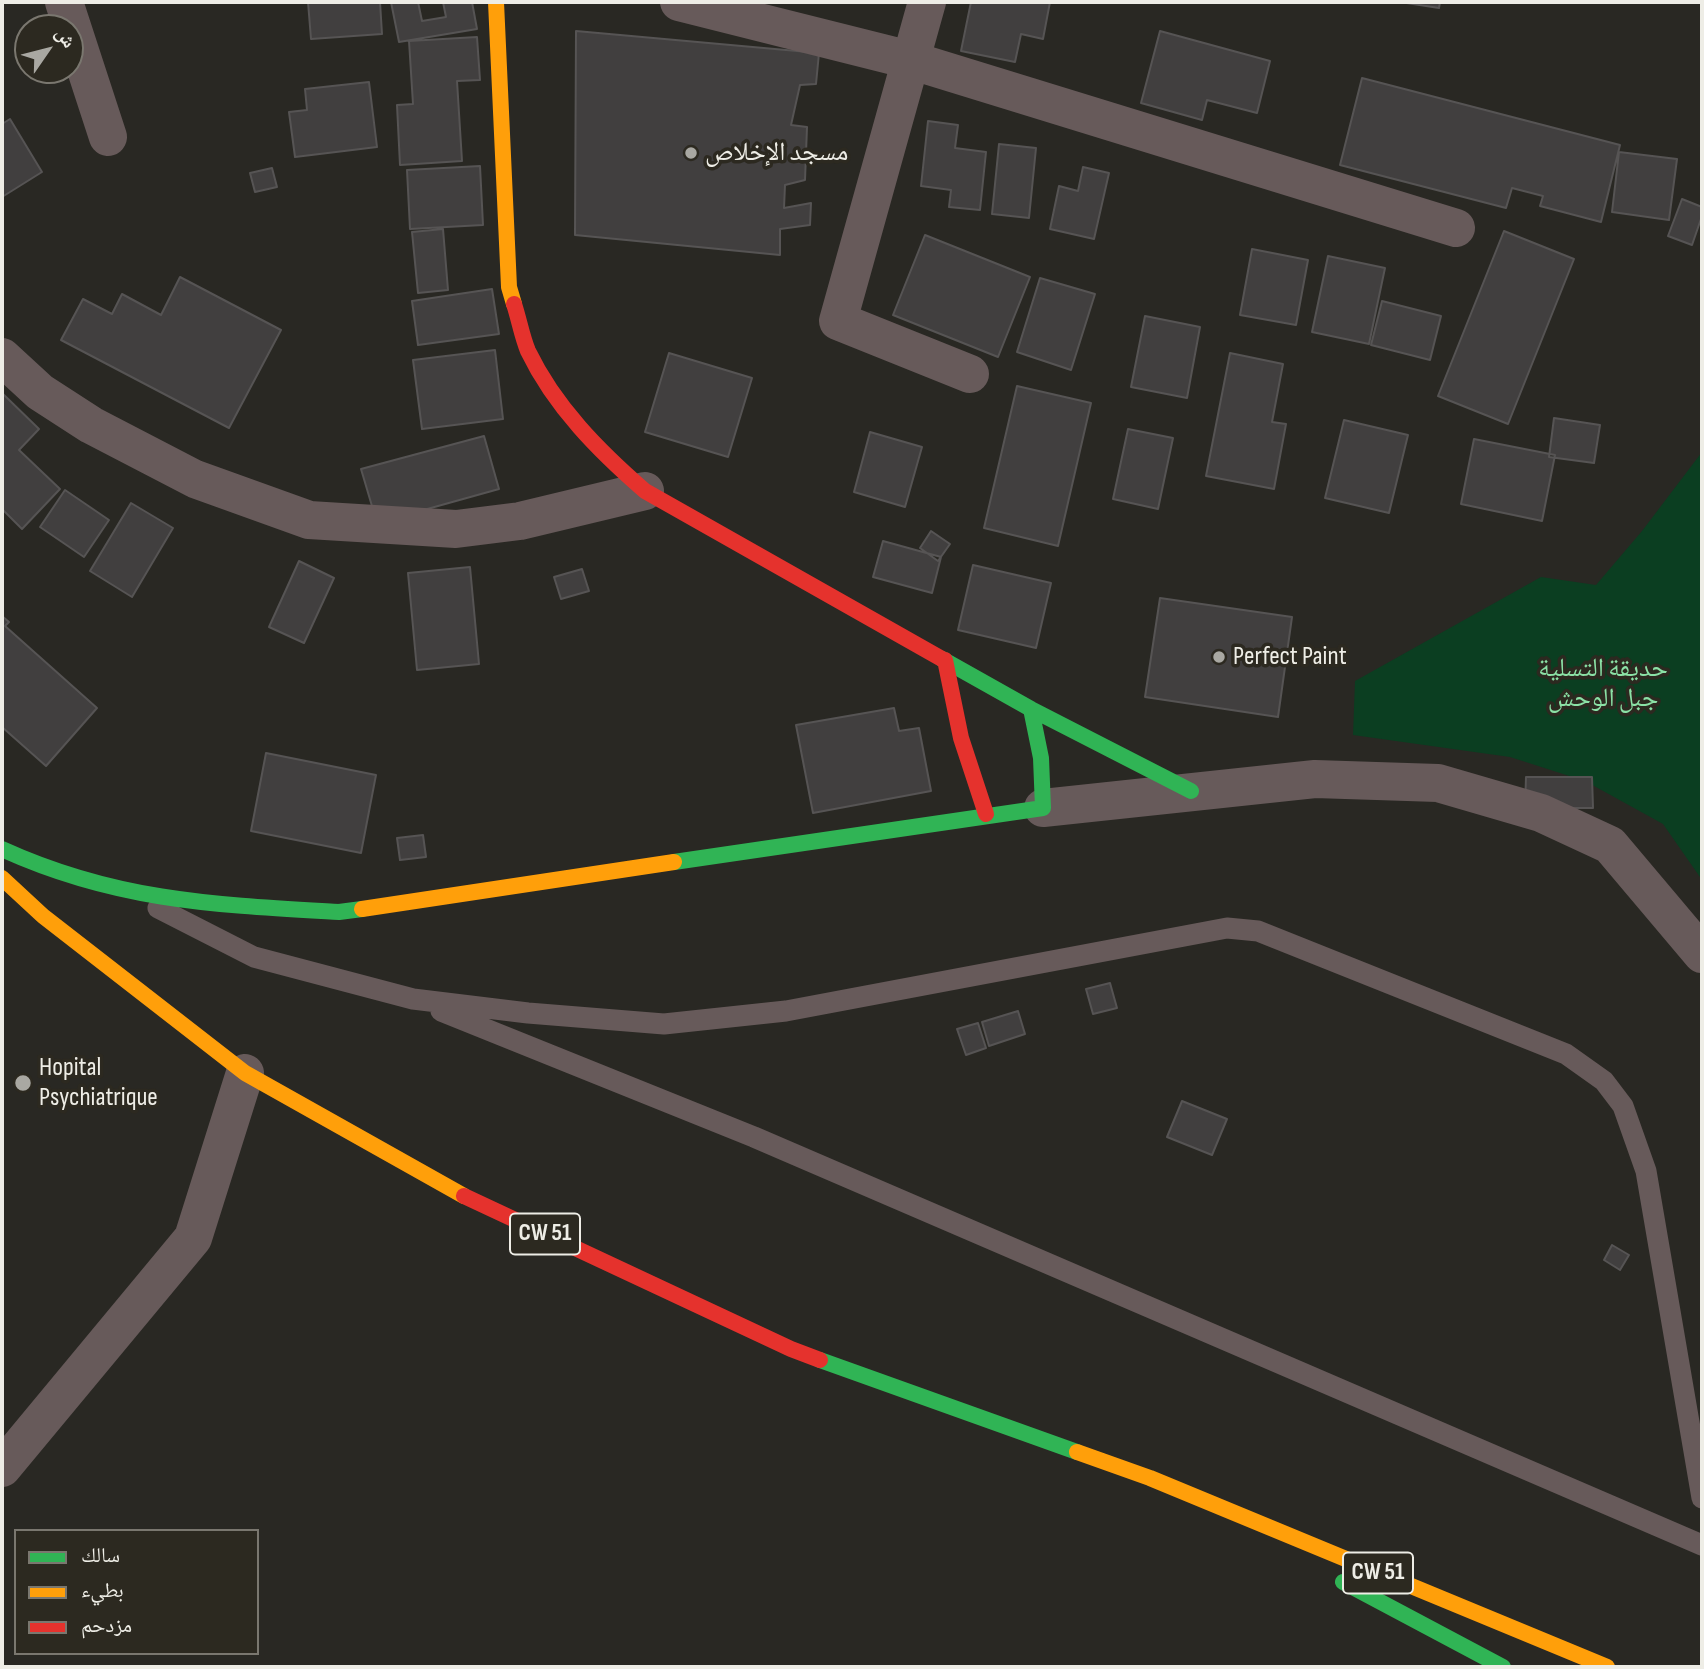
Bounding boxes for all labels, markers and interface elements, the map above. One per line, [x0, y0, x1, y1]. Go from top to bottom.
north arrow [14, 14, 84, 84]
text: ش [50, 23, 80, 53]
place label: مسجد الإخلاص [705, 137, 848, 169]
marker: مسجد الإخلاص [683, 145, 699, 161]
place label: Perfect Paint [1233, 641, 1347, 673]
marker: Perfect Paint [1211, 649, 1227, 665]
park label: حديقة التسلية جبل الوحش [1538, 653, 1668, 714]
place label: Hopital Psychiatrique [39, 1052, 158, 1114]
marker: Hopital Psychiatrique [13, 1073, 33, 1093]
road number: CW 51 [510, 1214, 580, 1254]
legend [14, 1529, 259, 1655]
text: سالك [81, 1543, 120, 1568]
road number: CW 51 [1343, 1553, 1413, 1594]
text: بطيء [81, 1578, 124, 1603]
text: مزدحم [81, 1613, 132, 1638]

